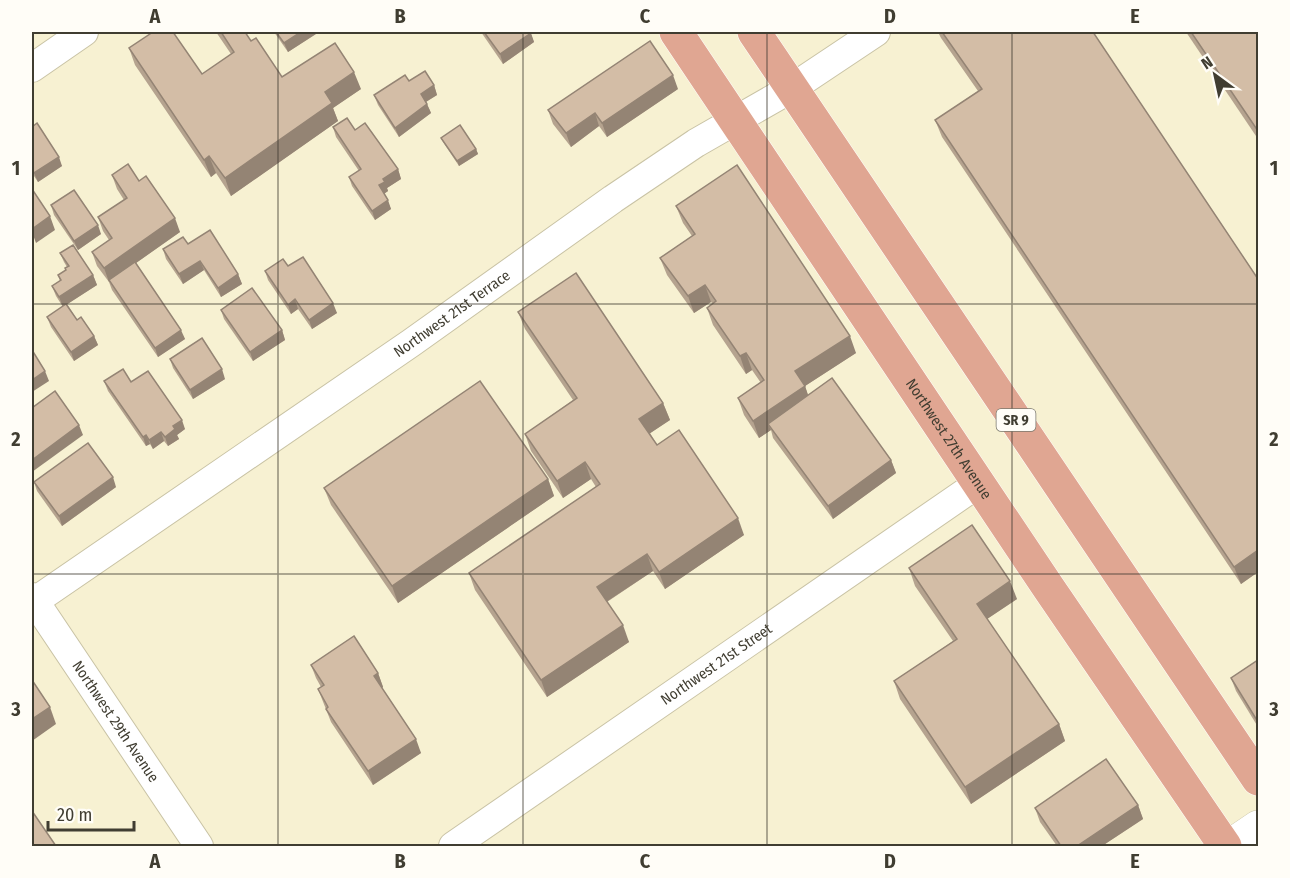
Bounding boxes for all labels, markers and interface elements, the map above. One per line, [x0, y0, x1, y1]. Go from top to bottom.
text: A [149, 4, 162, 28]
text: B [394, 4, 406, 28]
text: C [640, 4, 651, 28]
text: D [884, 4, 896, 28]
text: E [1130, 4, 1140, 28]
north arrow [1185, 45, 1245, 105]
text: N [1198, 52, 1216, 73]
text: 1 [12, 156, 20, 180]
text: 1 [1270, 156, 1278, 180]
street label: Northwest 21st Terrace [390, 266, 514, 361]
street label: Northwest 27th Avenue [902, 375, 996, 503]
road number: SR 9 [996, 409, 1036, 431]
text: 2 [10, 427, 21, 451]
text: 2 [1268, 427, 1279, 451]
street label: Northwest 21st Street [657, 620, 776, 709]
street label: Northwest 29th Avenue [68, 657, 163, 786]
text: 3 [10, 697, 21, 721]
text: 3 [1268, 697, 1279, 721]
scale bar [48, 794, 134, 832]
text: 20 m [57, 804, 92, 826]
text: A [149, 849, 162, 873]
text: B [394, 849, 406, 873]
text: C [640, 849, 651, 873]
text: D [884, 849, 896, 873]
text: E [1130, 849, 1140, 873]

